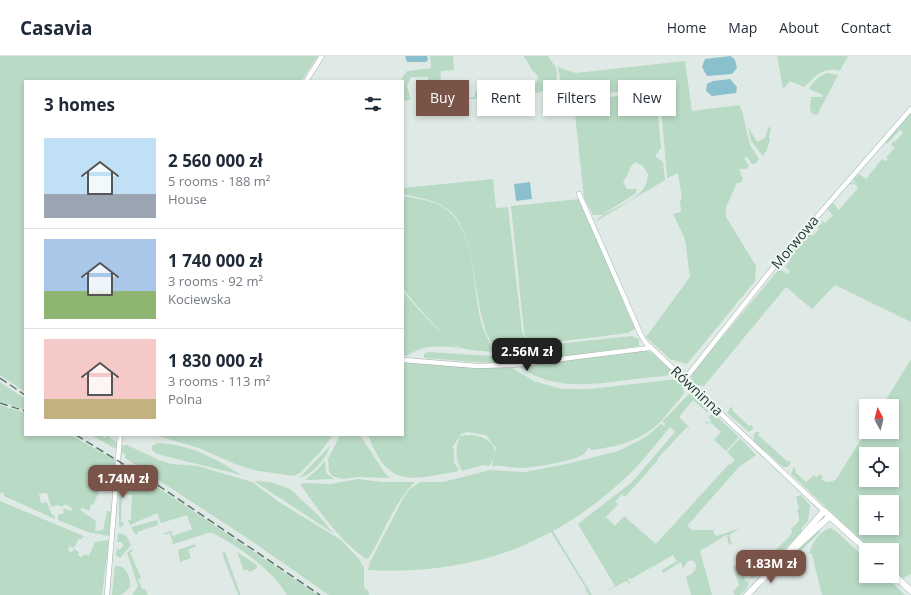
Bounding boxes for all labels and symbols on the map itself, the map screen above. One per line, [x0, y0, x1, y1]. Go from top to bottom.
street label: Morwowa [767, 211, 823, 273]
pin: 2.56M zł [486, 338, 568, 372]
street label: Równinna [667, 362, 728, 420]
north arrow [859, 399, 899, 439]
pin: 1.74M zł [82, 465, 164, 499]
pin: 1.83M zł [730, 550, 812, 584]

